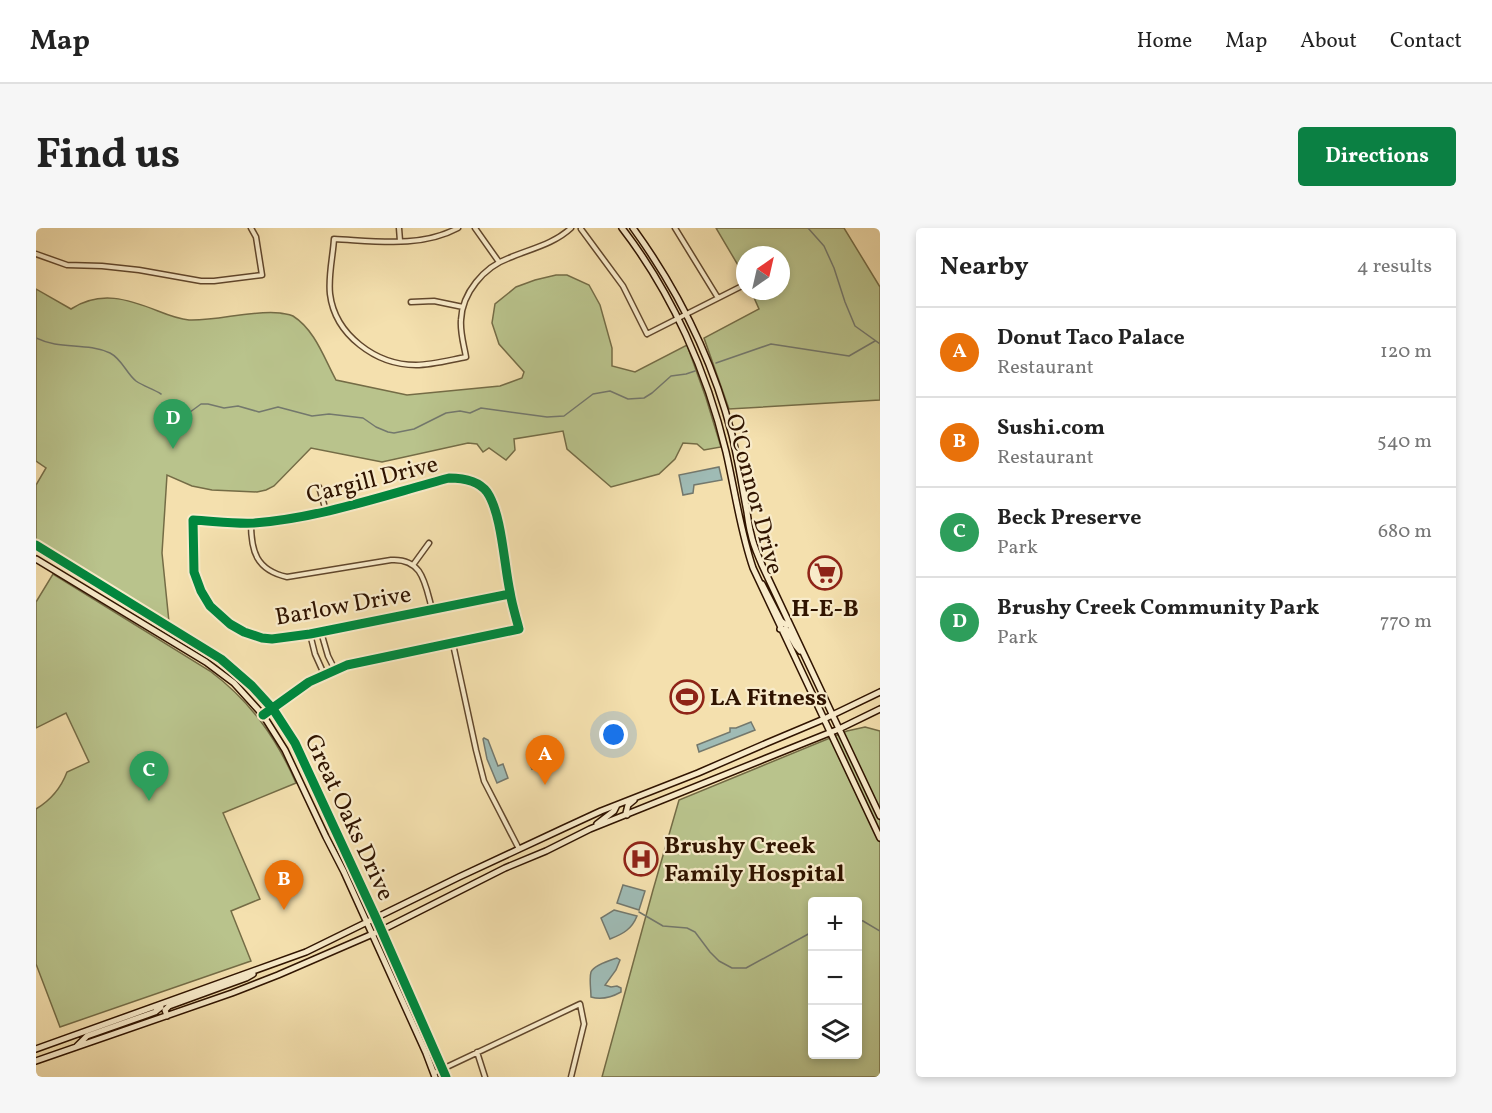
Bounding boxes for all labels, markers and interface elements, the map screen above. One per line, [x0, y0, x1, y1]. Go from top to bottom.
text: Map [30, 22, 90, 61]
text: Home [1137, 27, 1192, 56]
text: Map [1225, 27, 1267, 56]
text: About [1300, 27, 1357, 56]
text: Contact [1390, 27, 1462, 56]
text: Find us [36, 127, 180, 186]
button: Directions [1298, 127, 1456, 186]
north arrow [736, 246, 790, 300]
text: Nearby [940, 249, 1029, 285]
text: 4 results [1357, 253, 1432, 281]
text: Donut Taco Palace [997, 323, 1185, 354]
text: A [952, 338, 967, 366]
text: 120 m [1380, 338, 1432, 366]
text: Restaurant [997, 354, 1094, 382]
pin: D [154, 400, 192, 449]
street label: O'Connor Drive [715, 410, 791, 579]
text: Sushi.com [997, 413, 1105, 444]
text: B [953, 428, 966, 456]
text: 540 m [1377, 428, 1432, 456]
text: Restaurant [997, 444, 1094, 472]
street label: Cargill Drive [303, 448, 442, 514]
text: Beck Preserve [997, 503, 1141, 534]
text: C [953, 518, 966, 546]
text: 680 m [1378, 518, 1432, 546]
text: Park [997, 534, 1038, 562]
supermarket icon: H-E-B [807, 555, 843, 591]
street label: Barlow Drive [272, 578, 414, 636]
place label: H-E-B [791, 593, 859, 627]
text: Brushy Creek Community Park [997, 593, 1319, 624]
text: D [952, 608, 967, 636]
text: 770 m [1380, 608, 1432, 636]
text: Park [997, 624, 1038, 652]
sports icon: LA Fitness [669, 679, 705, 715]
place label: LA Fitness [710, 682, 827, 716]
your location [599, 720, 628, 749]
street label: Great Oaks Drive [295, 729, 402, 907]
pin: A [526, 736, 564, 785]
pin: C [130, 752, 168, 801]
place label: Brushy Creek Family Hospital [664, 830, 845, 892]
hospital icon: Brushy Creek Family Hospital [623, 841, 659, 877]
pin: B [264, 860, 304, 910]
map controls [808, 897, 862, 1059]
button: + [808, 897, 862, 951]
button: − [808, 951, 862, 1005]
button: layers [808, 1005, 862, 1059]

